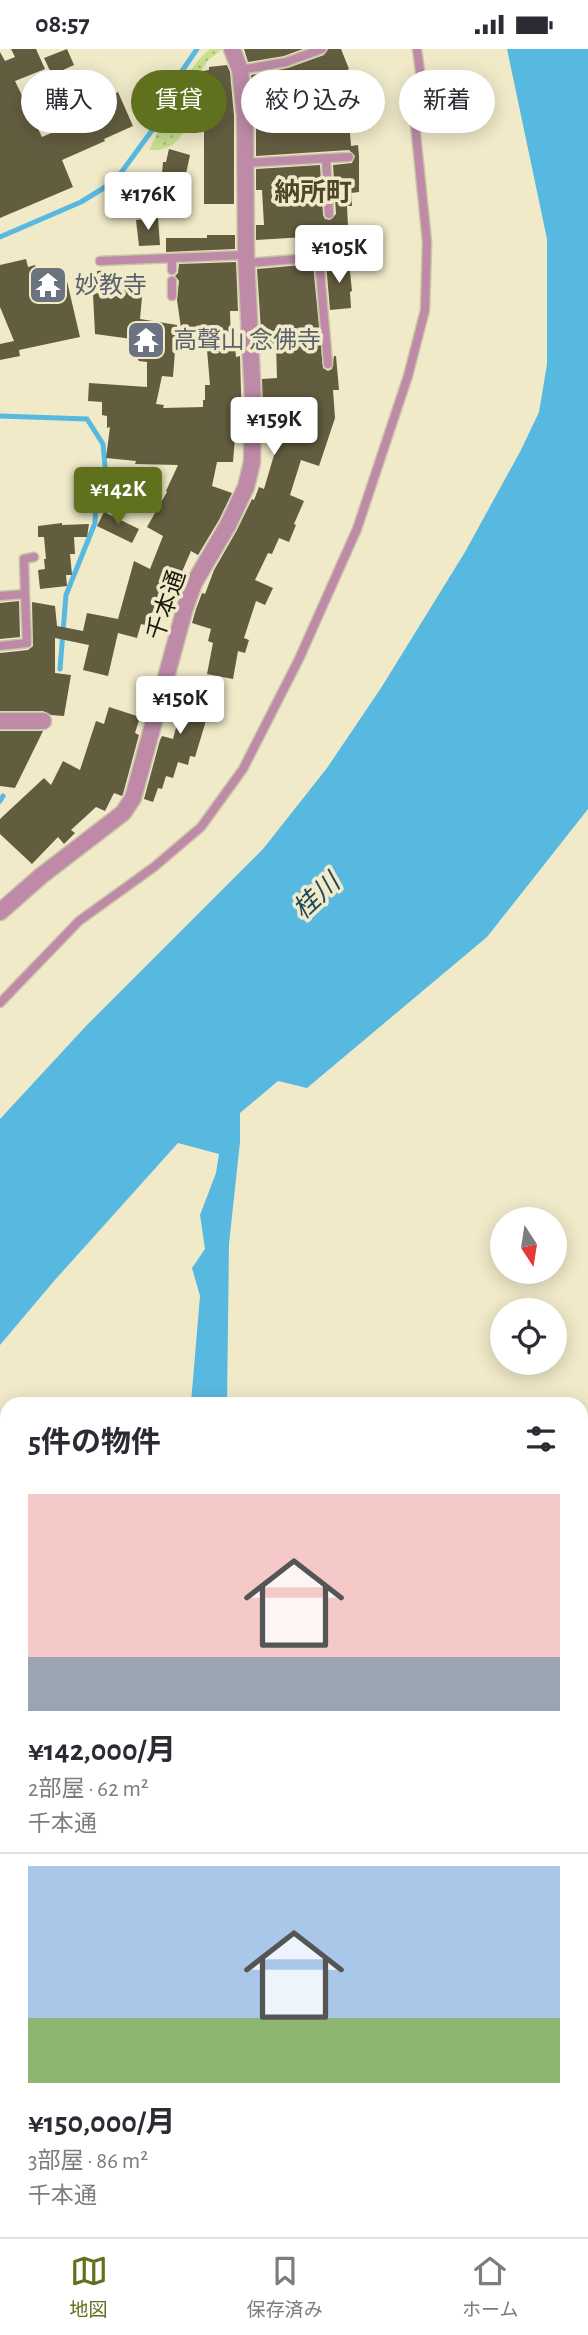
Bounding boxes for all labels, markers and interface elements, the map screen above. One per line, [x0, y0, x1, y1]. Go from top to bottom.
text: 08:57 [35, 11, 90, 37]
chip: 購入 [21, 70, 117, 133]
chip: 賃貸 [131, 70, 227, 133]
chip: 絞り込み [241, 70, 385, 133]
chip: 新着 [399, 70, 495, 133]
pin: ¥176K [99, 173, 197, 232]
district label: 納所町 [274, 178, 352, 206]
text: ¥176K [121, 183, 175, 206]
pin: ¥105K [290, 225, 388, 285]
text: ¥105K [311, 236, 367, 259]
temple icon: 妙教寺 [27, 264, 69, 306]
place label: 妙教寺 [75, 272, 147, 298]
temple icon: 高聲山 念佛寺 [125, 319, 167, 361]
place label: 高聲山 念佛寺 [173, 327, 321, 353]
pin: ¥159K [225, 397, 323, 457]
text: ¥159K [247, 408, 301, 431]
pin: ¥142K [69, 468, 167, 527]
text: ¥142K [90, 478, 146, 501]
street label: 千本通 [142, 567, 190, 643]
pin: ¥150K [131, 677, 229, 736]
text: ¥150K [152, 687, 208, 710]
water label: 桂川 [288, 867, 347, 924]
north arrow [490, 1207, 567, 1285]
map controls [490, 1207, 567, 1375]
button: locate [490, 1298, 567, 1375]
icon: filters [522, 1420, 560, 1458]
text: 5件の物件 [28, 1428, 161, 1458]
icon: home [231, 1540, 357, 1666]
text: ¥142,000/月 [28, 1736, 176, 1766]
text: 2部屋 · 62 m² [28, 1778, 149, 1801]
text: 千本通 [28, 1813, 97, 1836]
icon: home [231, 1912, 357, 2038]
text: ¥150,000/月 [28, 2108, 175, 2138]
text: 3部屋 · 86 m² [28, 2150, 148, 2173]
text: 千本通 [28, 2185, 97, 2208]
tab: 地図 [70, 2252, 108, 2322]
tab: 保存済み [247, 2252, 323, 2322]
tab: ホーム [462, 2252, 518, 2322]

